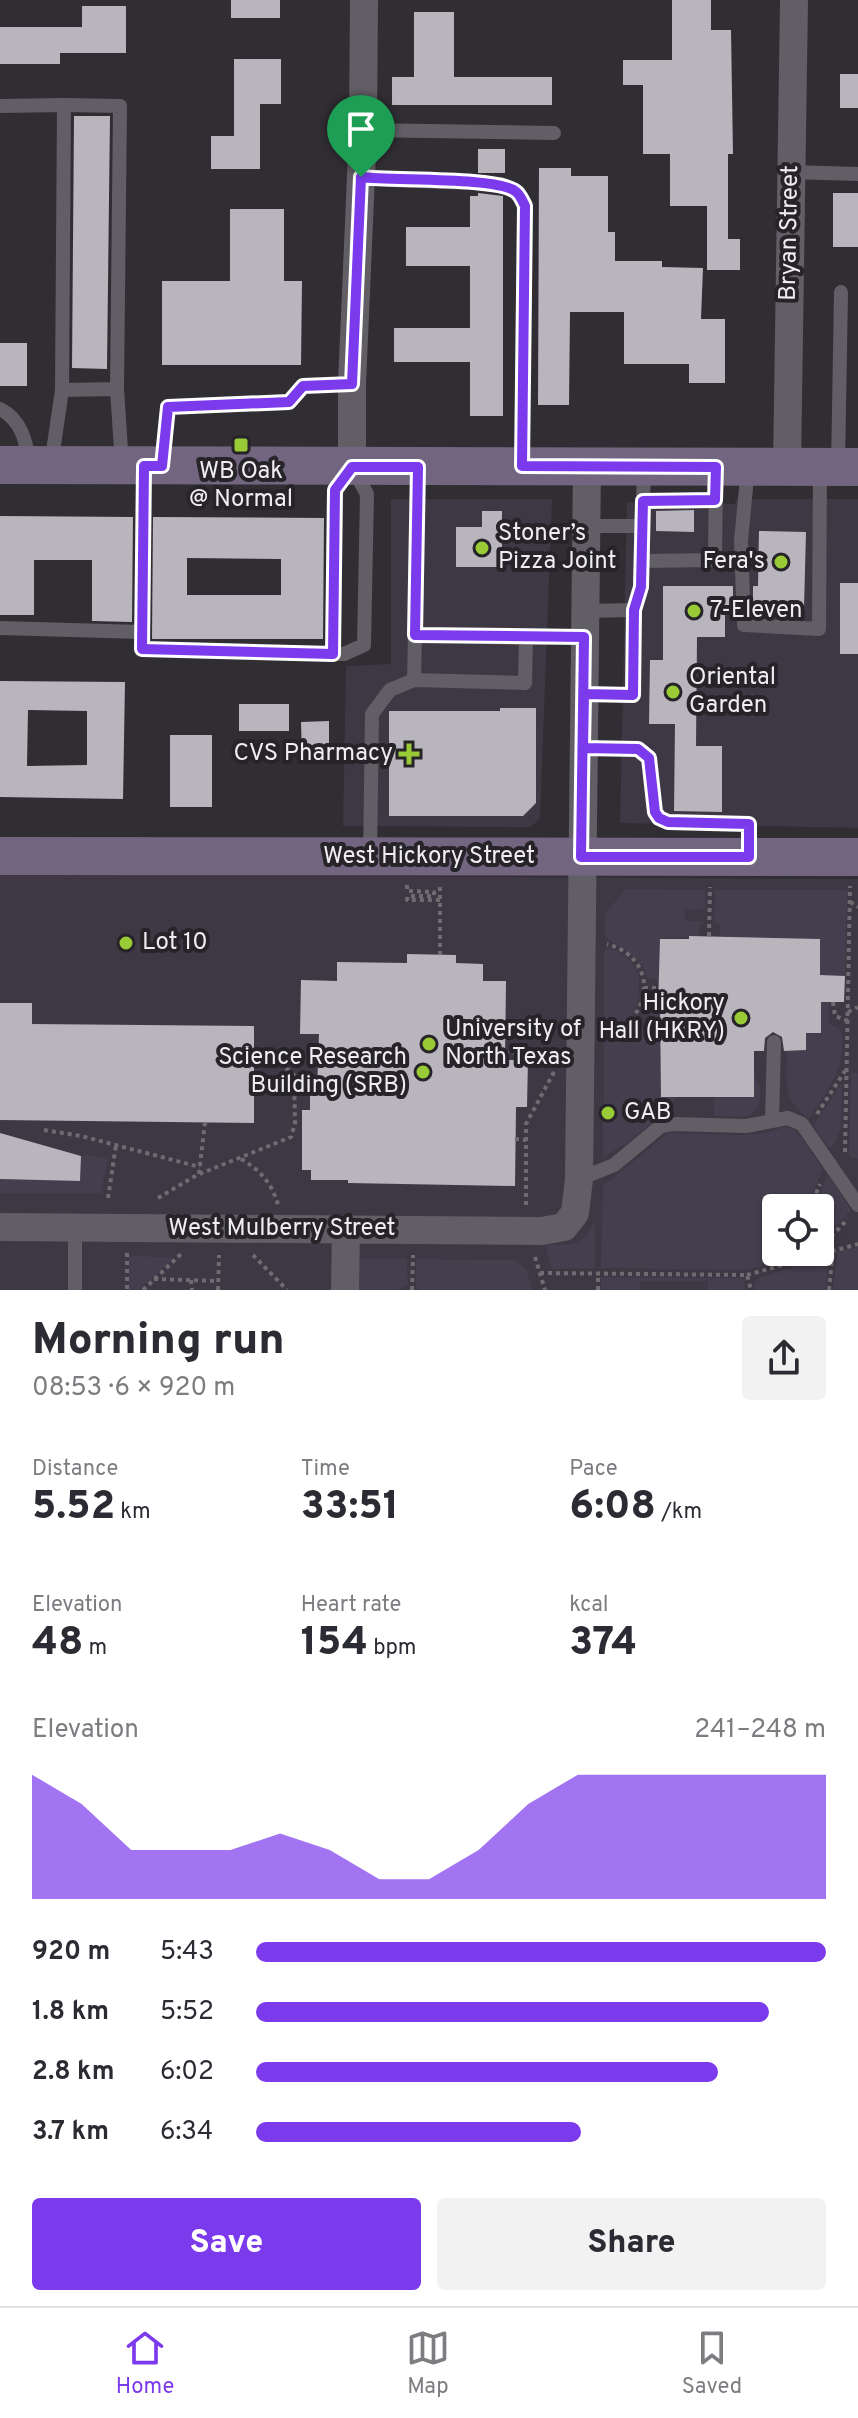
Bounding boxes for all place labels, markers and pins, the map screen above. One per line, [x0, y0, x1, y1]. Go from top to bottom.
pin [327, 95, 395, 177]
marker: WB Oak @ Normal [232, 436, 250, 454]
place label: WB Oak @ Normal [189, 457, 293, 515]
place label: Stoner’s Pizza Joint [498, 519, 617, 577]
marker: Stoner’s Pizza Joint [473, 539, 491, 557]
place label: Fera's [702, 547, 765, 577]
marker: Fera's [772, 553, 790, 571]
place label: 7-Eleven [710, 596, 803, 626]
marker: 7-Eleven [685, 602, 703, 620]
place label: Oriental Garden [689, 663, 776, 721]
marker: Oriental Garden [664, 683, 682, 701]
place label: CVS Pharmacy [233, 739, 393, 769]
marker: CVS Pharmacy [400, 745, 418, 763]
place label: Lot 10 [142, 928, 208, 958]
marker: Lot 10 [117, 934, 135, 952]
place label: Hickory Hall (HKRY) [598, 989, 725, 1047]
marker: Hickory Hall (HKRY) [732, 1009, 750, 1027]
place label: University of North Texas [445, 1015, 581, 1073]
marker: University of North Texas [420, 1035, 438, 1053]
place label: Science Research Building (SRB) [218, 1043, 407, 1101]
marker: Science Research Building (SRB) [414, 1063, 432, 1081]
place label: GAB [624, 1098, 672, 1128]
marker: GAB [599, 1104, 617, 1122]

